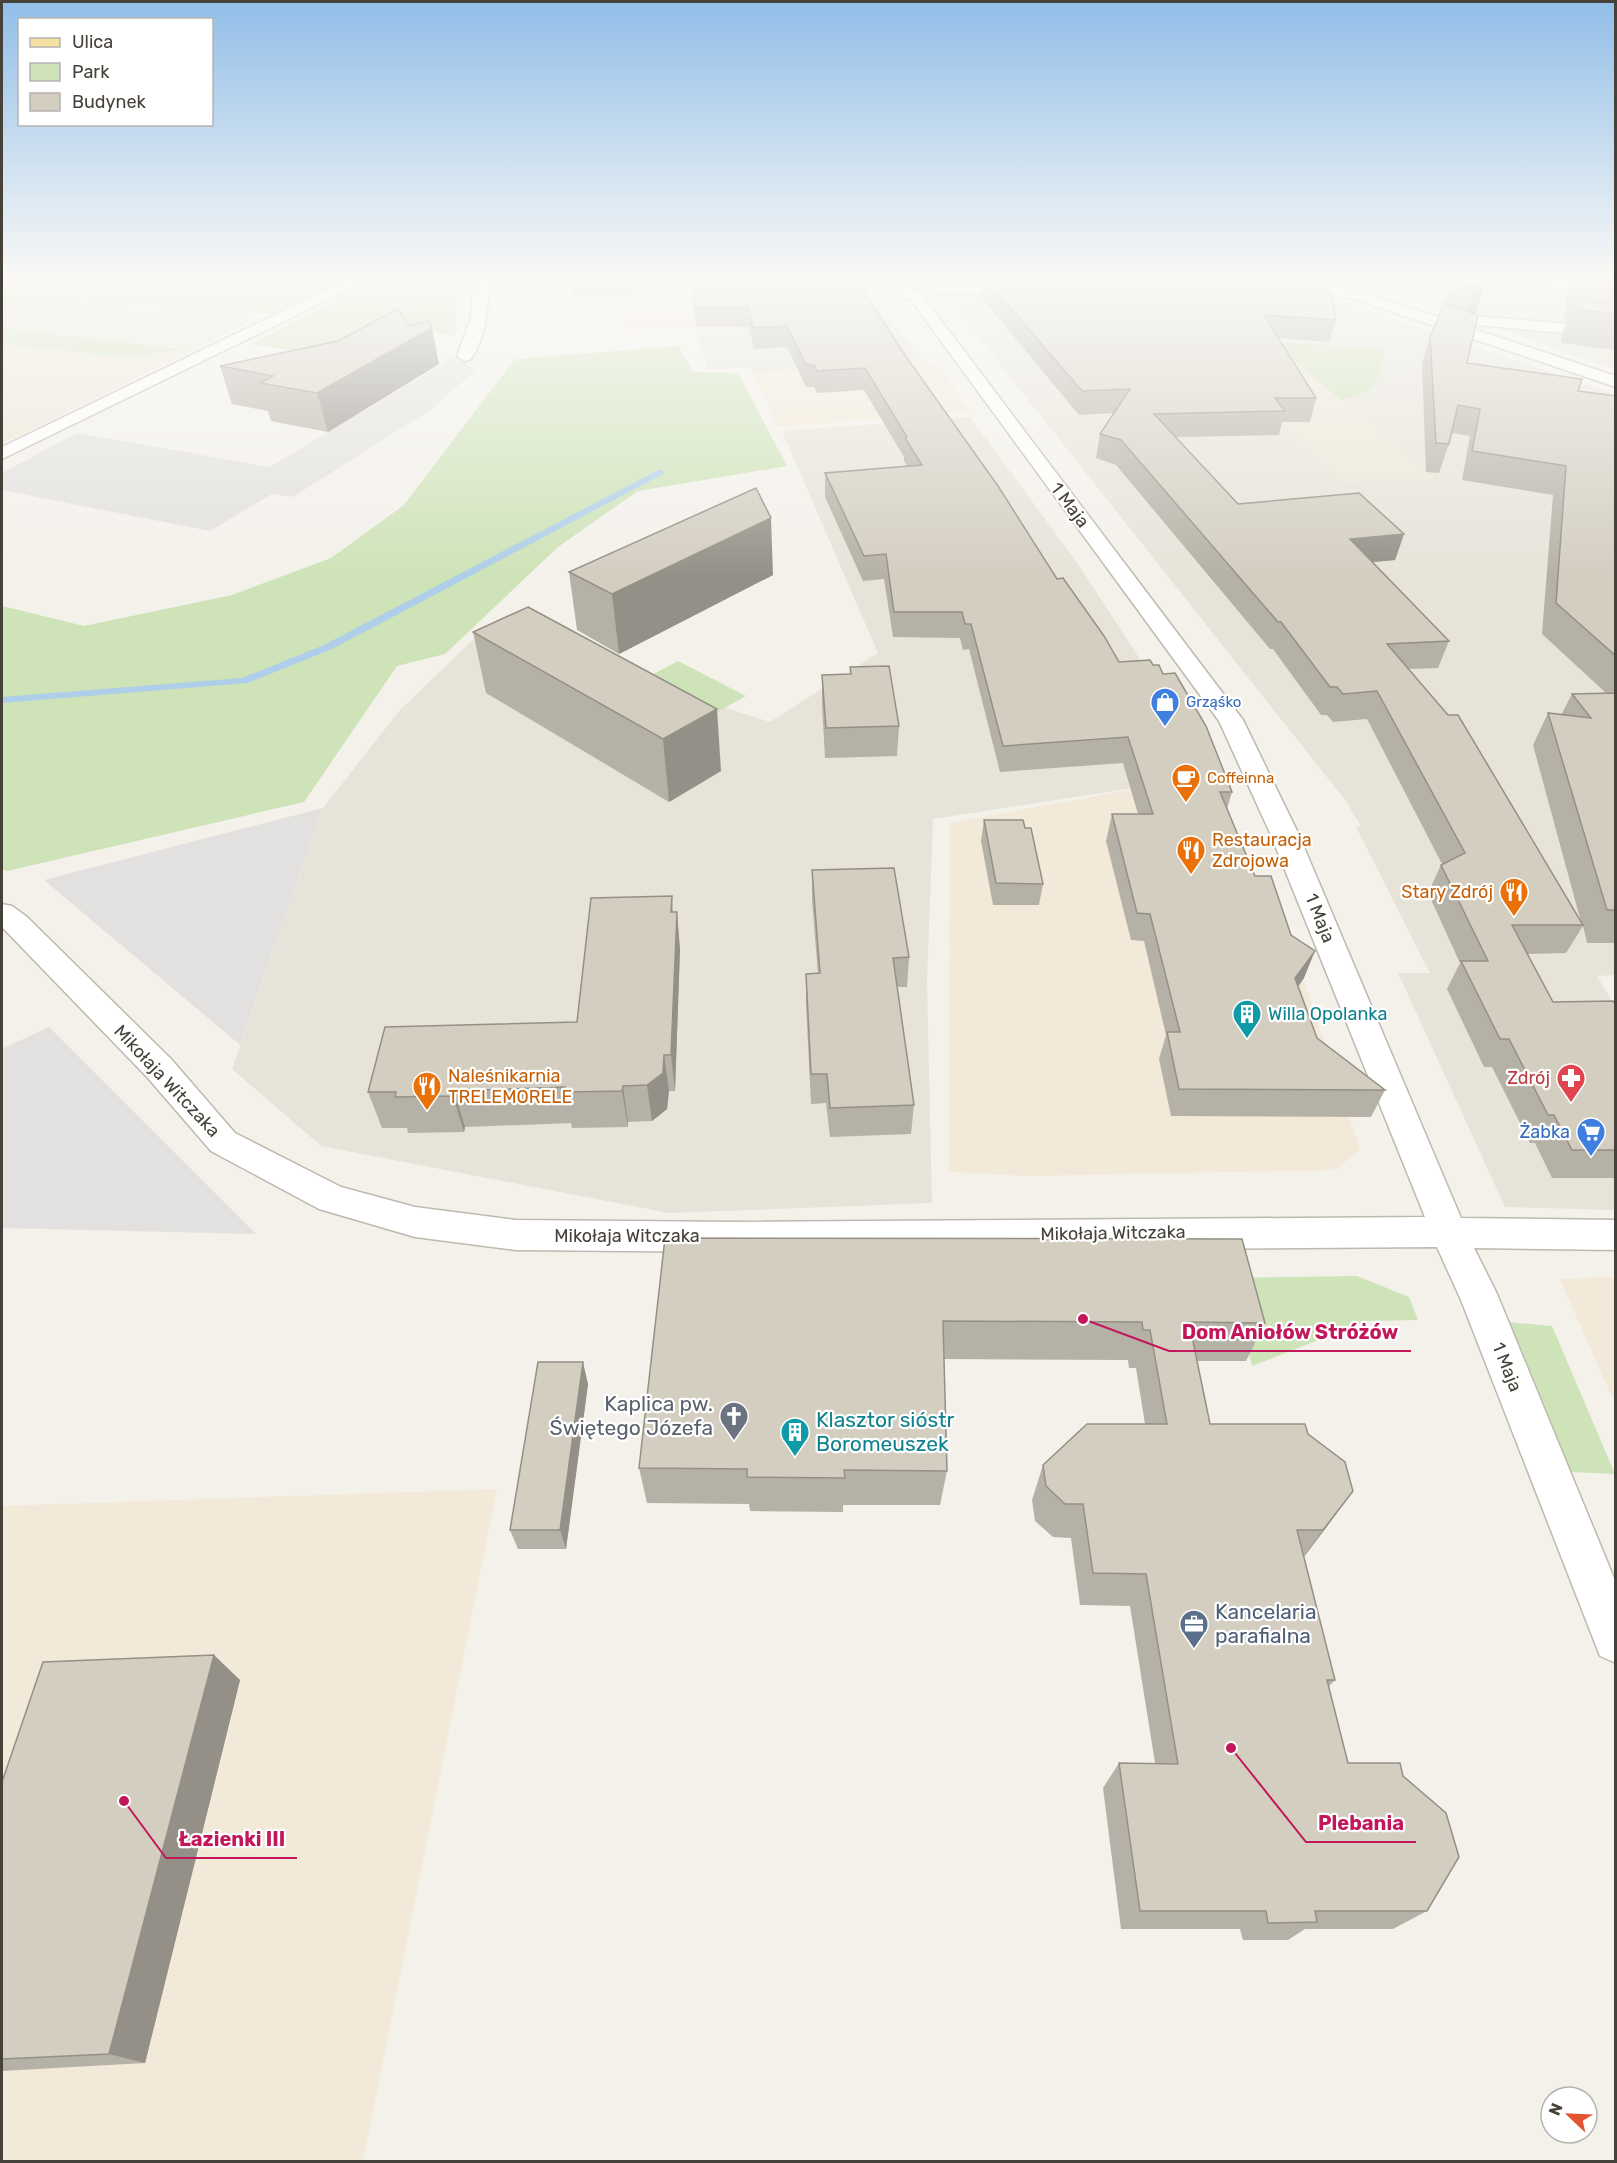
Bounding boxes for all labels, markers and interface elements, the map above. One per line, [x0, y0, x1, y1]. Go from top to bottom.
legend [18, 18, 213, 126]
text: Ulica [72, 31, 113, 53]
text: Park [72, 61, 110, 83]
text: Budynek [72, 91, 146, 113]
street label: 1 Maja [1046, 478, 1094, 532]
shop icon: Grząśko [1149, 686, 1181, 728]
place label: Grząśko [1186, 693, 1241, 711]
cafe icon: Coffeinna [1170, 762, 1202, 804]
place label: Coffeinna [1207, 769, 1274, 787]
place label: Restauracja Zdrojowa [1212, 829, 1312, 872]
restaurant icon: Restauracja Zdrojowa [1175, 834, 1207, 876]
restaurant icon: Stary Zdrój [1498, 876, 1530, 918]
place label: Stary Zdrój [1401, 881, 1493, 903]
street label: 1 Maja [1300, 890, 1340, 946]
building icon: Willa Opolanka [1231, 998, 1263, 1040]
place label: Willa Opolanka [1268, 1003, 1387, 1025]
street label: Mikołaja Witczaka [109, 1020, 225, 1142]
pharmacy icon: Zdrój [1555, 1062, 1587, 1104]
place label: Naleśnikarnia TRELEMORELE [448, 1065, 572, 1108]
place label: Zdrój [1507, 1067, 1550, 1089]
restaurant icon: Naleśnikarnia TRELEMORELE [411, 1070, 443, 1112]
supermarket icon: Żabka [1575, 1116, 1607, 1158]
place label: Żabka [1520, 1121, 1570, 1143]
street label: Mikołaja Witczaka [1040, 1221, 1186, 1245]
street label: Mikołaja Witczaka [554, 1225, 700, 1247]
callout: Dom Aniołów Stróżów [1169, 1313, 1411, 1351]
text: Dom Aniołów Stróżów [1182, 1320, 1398, 1344]
street label: 1 Maja [1487, 1339, 1527, 1395]
place label: Kaplica pw. Świętego Józefa [550, 1391, 713, 1440]
church icon: Kaplica pw. Świętego Józefa [718, 1400, 750, 1442]
place label: Klasztor sióstr Boromeuszek [816, 1407, 954, 1456]
building icon: Klasztor sióstr Boromeuszek [779, 1416, 811, 1458]
place label: Kancelaria parafialna [1215, 1599, 1317, 1648]
office icon: Kancelaria parafialna [1178, 1608, 1210, 1650]
callout: Plebania [1306, 1804, 1416, 1842]
text: Plebania [1318, 1811, 1404, 1835]
callout: Łazienki III [166, 1820, 297, 1858]
text: Łazienki III [179, 1827, 285, 1851]
north arrow [1539, 2085, 1599, 2145]
text: N [1545, 2100, 1567, 2118]

